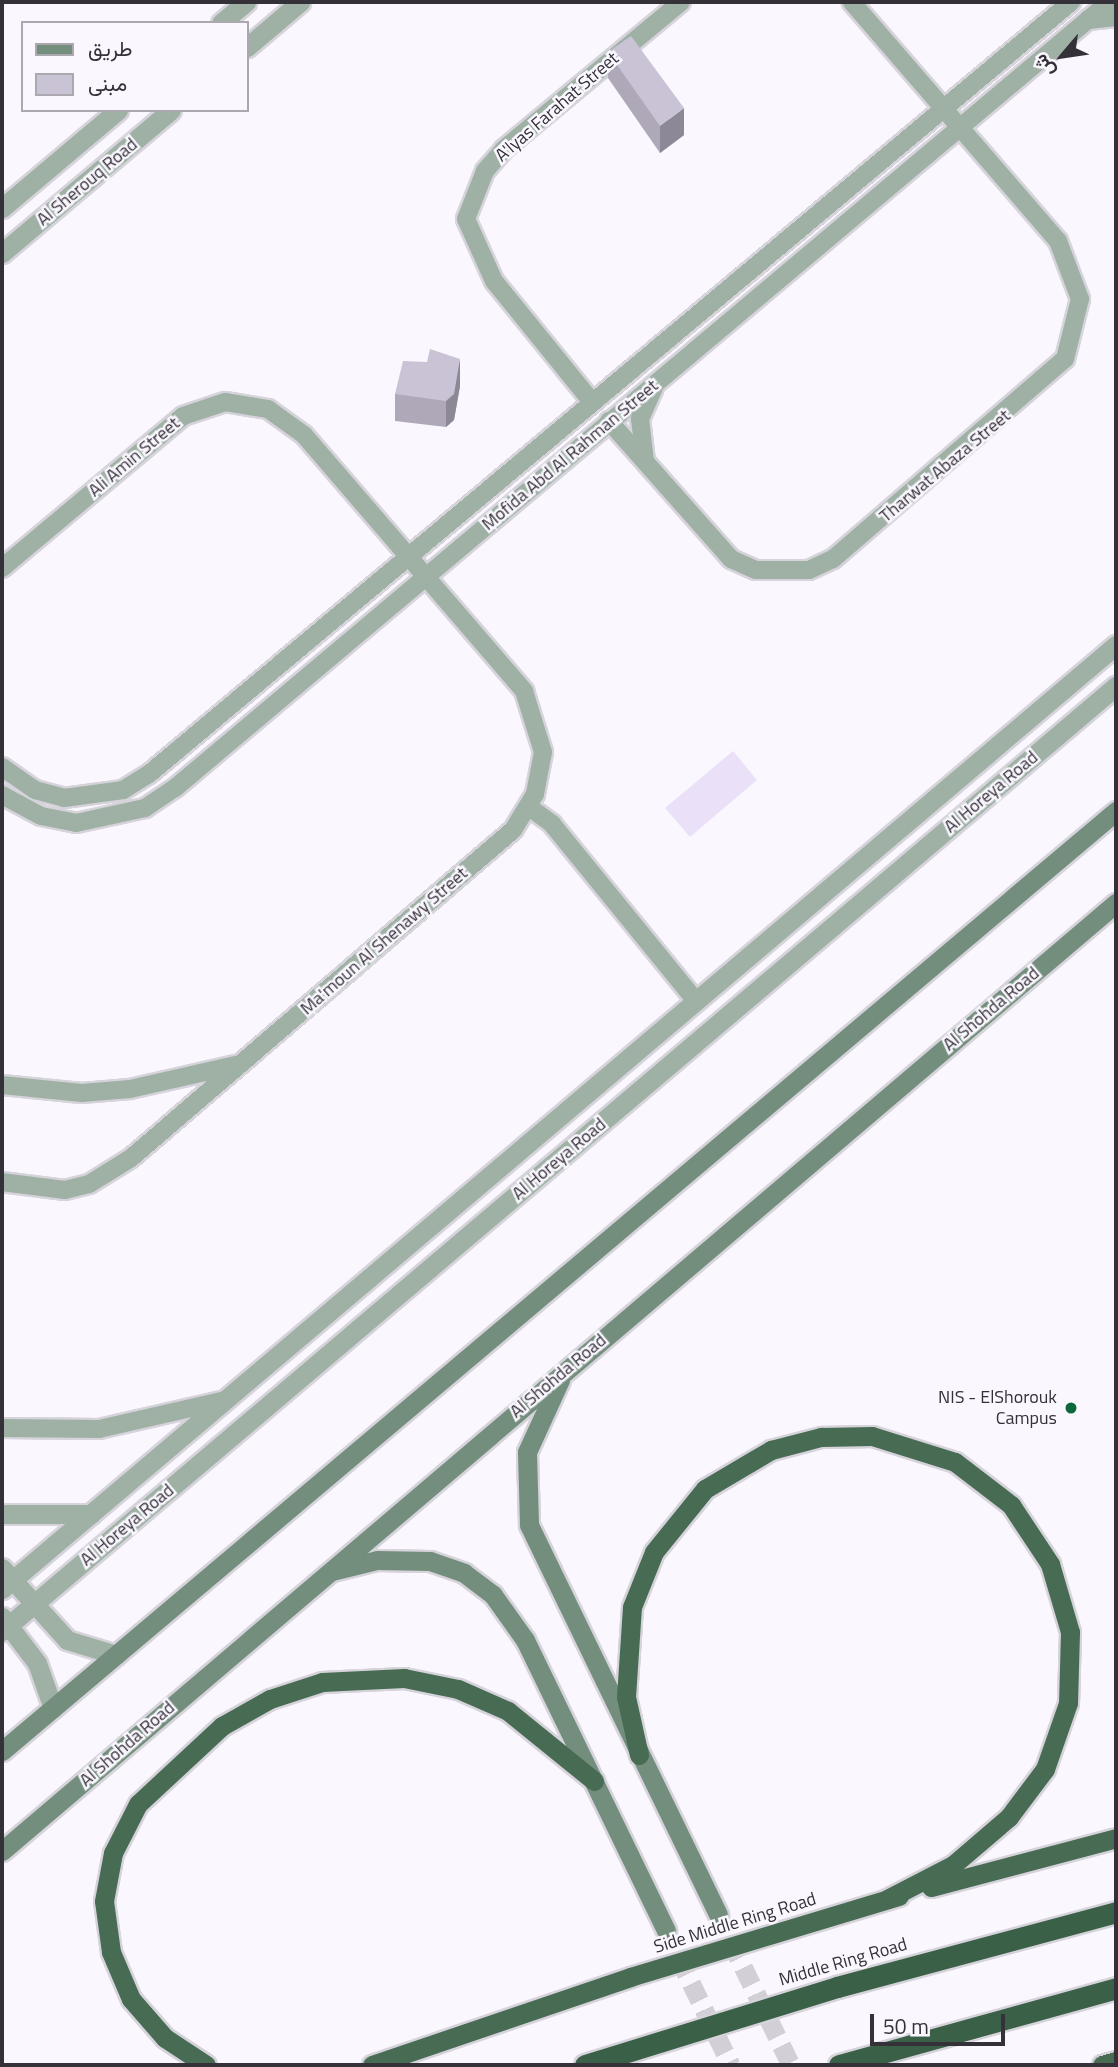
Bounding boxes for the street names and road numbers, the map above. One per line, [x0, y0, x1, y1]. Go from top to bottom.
street label: A'lyas Farahat Street [491, 48, 623, 166]
street label: Al Sherouq Road [32, 134, 142, 230]
street label: Mofida Abd Al Rahman Street [478, 375, 662, 535]
street label: Tharwat Abaza Street [875, 405, 1015, 527]
street label: Ali Amin Street [84, 413, 184, 501]
street label: Al Horeya Road [940, 746, 1042, 838]
street label: Ma'moun Al Shenawy Street [296, 863, 472, 1019]
street label: Al Shohda Road [939, 963, 1043, 1055]
street label: Al Horeya Road [508, 1113, 610, 1205]
street label: Al Shohda Road [506, 1330, 610, 1422]
street label: Al Horeya Road [76, 1479, 178, 1571]
street label: Al Shohda Road [75, 1697, 179, 1791]
street label: Side Middle Ring Road [651, 1888, 819, 1958]
street label: Middle Ring Road [776, 1933, 910, 1991]

